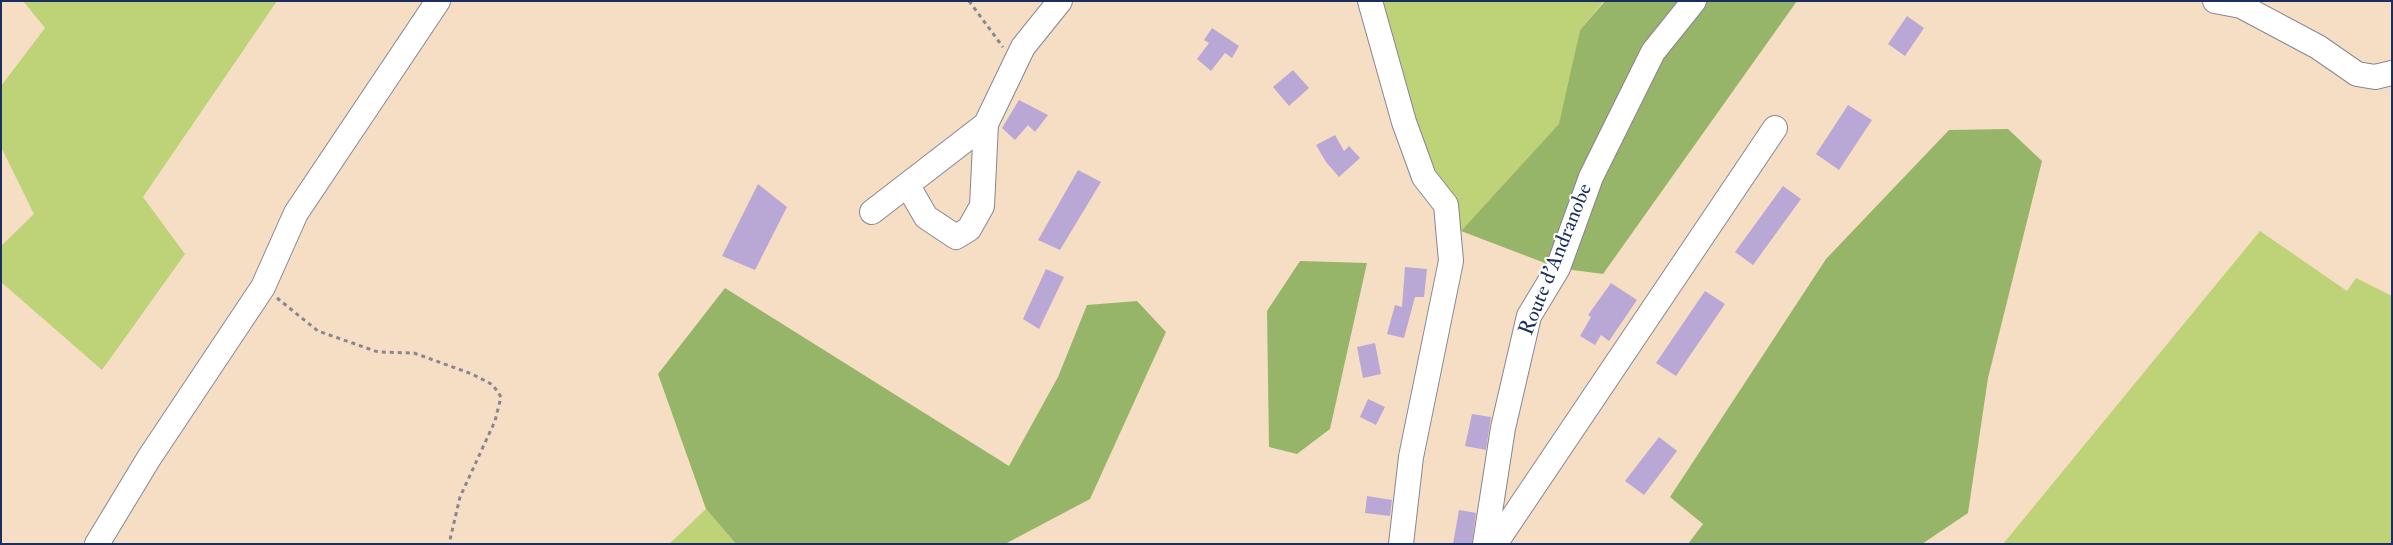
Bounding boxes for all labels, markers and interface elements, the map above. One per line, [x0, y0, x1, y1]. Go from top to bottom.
street label: Route d'Andranobe [1515, 180, 1599, 340]

